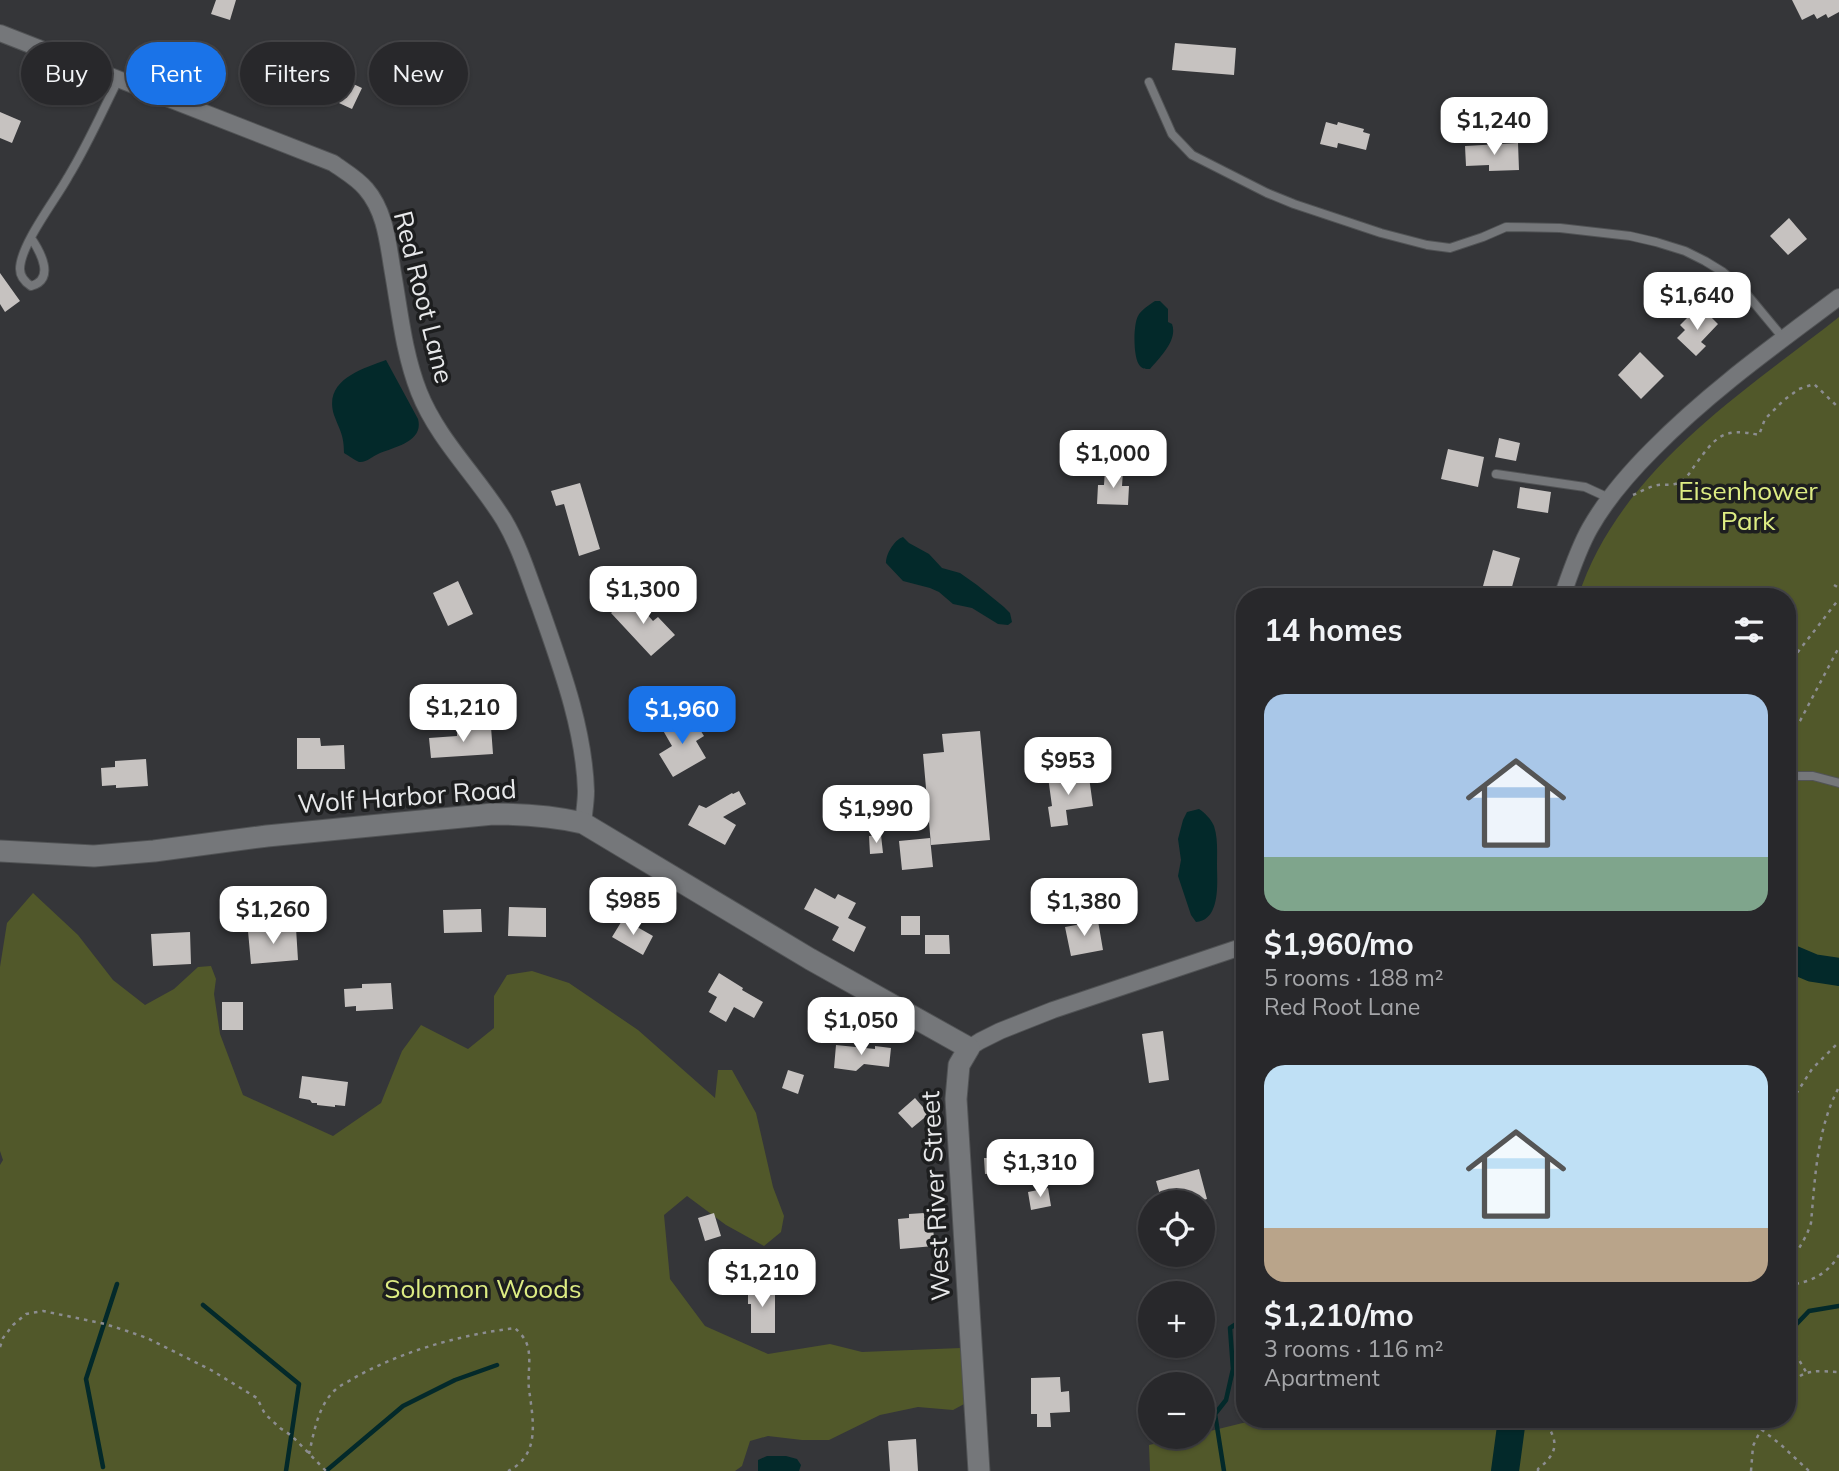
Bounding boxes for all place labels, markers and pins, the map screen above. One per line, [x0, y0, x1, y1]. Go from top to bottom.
pin: $1,240 [1437, 97, 1551, 157]
pin: $1,640 [1640, 272, 1754, 332]
pin: $1,000 [1056, 430, 1170, 490]
pin: $1,300 [586, 566, 700, 626]
pin: $1,210 [406, 684, 520, 744]
pin: $1,960 [625, 686, 739, 746]
pin: $953 [1027, 738, 1109, 797]
pin: $1,990 [819, 786, 933, 845]
pin: $985 [592, 878, 674, 937]
pin: $1,380 [1027, 878, 1141, 938]
pin: $1,260 [216, 886, 330, 946]
pin: $1,050 [804, 998, 918, 1057]
pin: $1,310 [983, 1140, 1097, 1199]
pin: $1,210 [705, 1250, 819, 1309]

